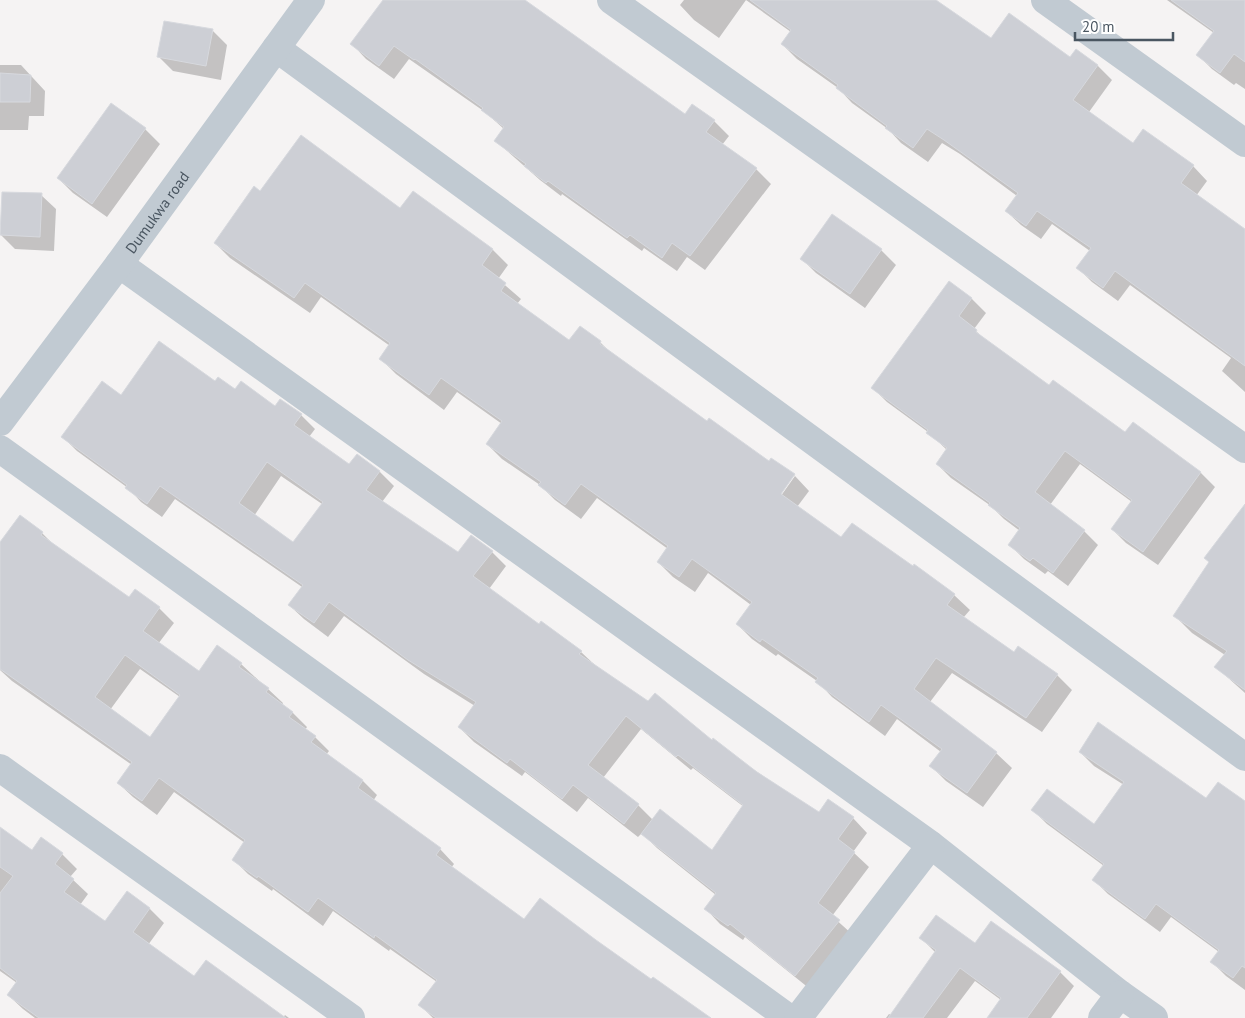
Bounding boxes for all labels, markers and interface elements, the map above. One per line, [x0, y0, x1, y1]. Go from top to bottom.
scale bar [1075, 10, 1172, 42]
text: 20 m [1082, 17, 1115, 36]
street label: Dumukwa road [121, 167, 193, 257]

